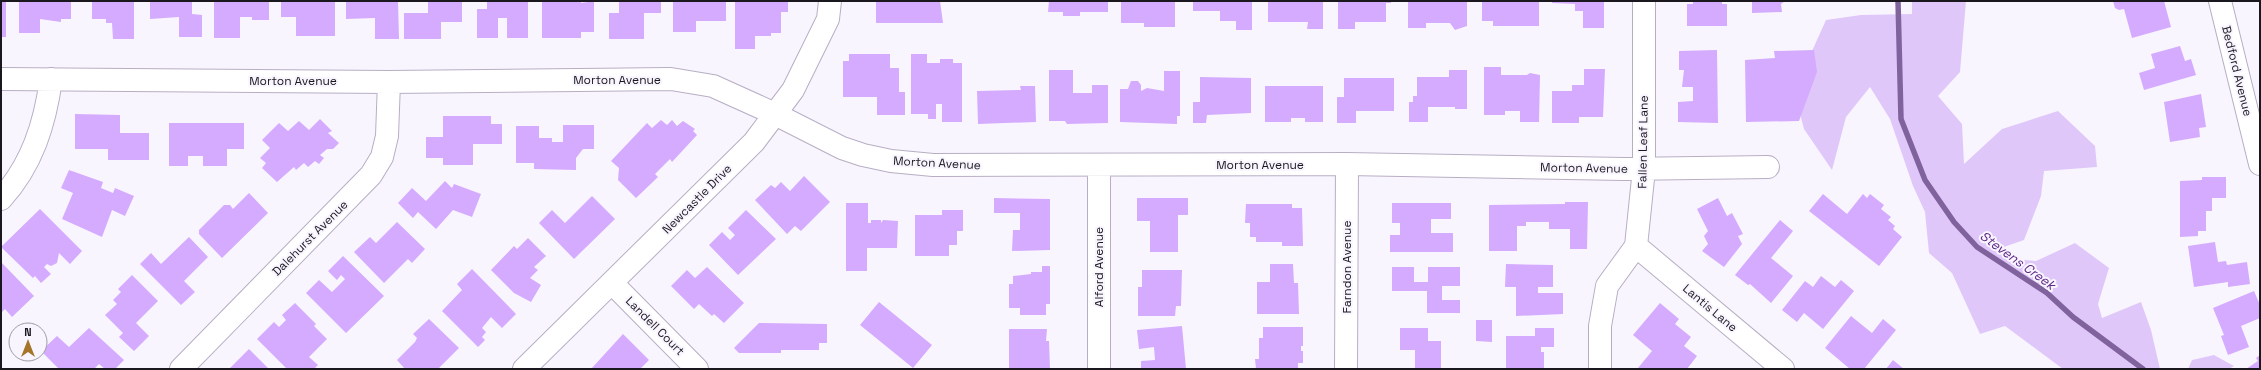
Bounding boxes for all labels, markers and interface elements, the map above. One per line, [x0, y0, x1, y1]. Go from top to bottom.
street label: Bedford Avenue [2218, 24, 2256, 118]
street label: Morton Avenue [573, 72, 661, 88]
street label: Morton Avenue [249, 73, 337, 89]
street label: Fallen Leaf Lane [1634, 95, 1652, 189]
street label: Morton Avenue [893, 153, 981, 173]
street label: Morton Avenue [1216, 157, 1304, 173]
street label: Morton Avenue [1540, 159, 1628, 177]
street label: Newcastle Drive [659, 161, 735, 237]
street label: Dalehurst Avenue [269, 197, 351, 279]
street label: Farndon Avenue [1339, 221, 1355, 313]
street label: Alford Avenue [1091, 227, 1107, 307]
water label: Stevens Creek [1977, 227, 2060, 295]
street label: Lantis Lane [1679, 281, 1741, 335]
street label: Landell Court [622, 293, 688, 359]
north arrow [8, 322, 48, 362]
text: N [24, 325, 32, 339]

